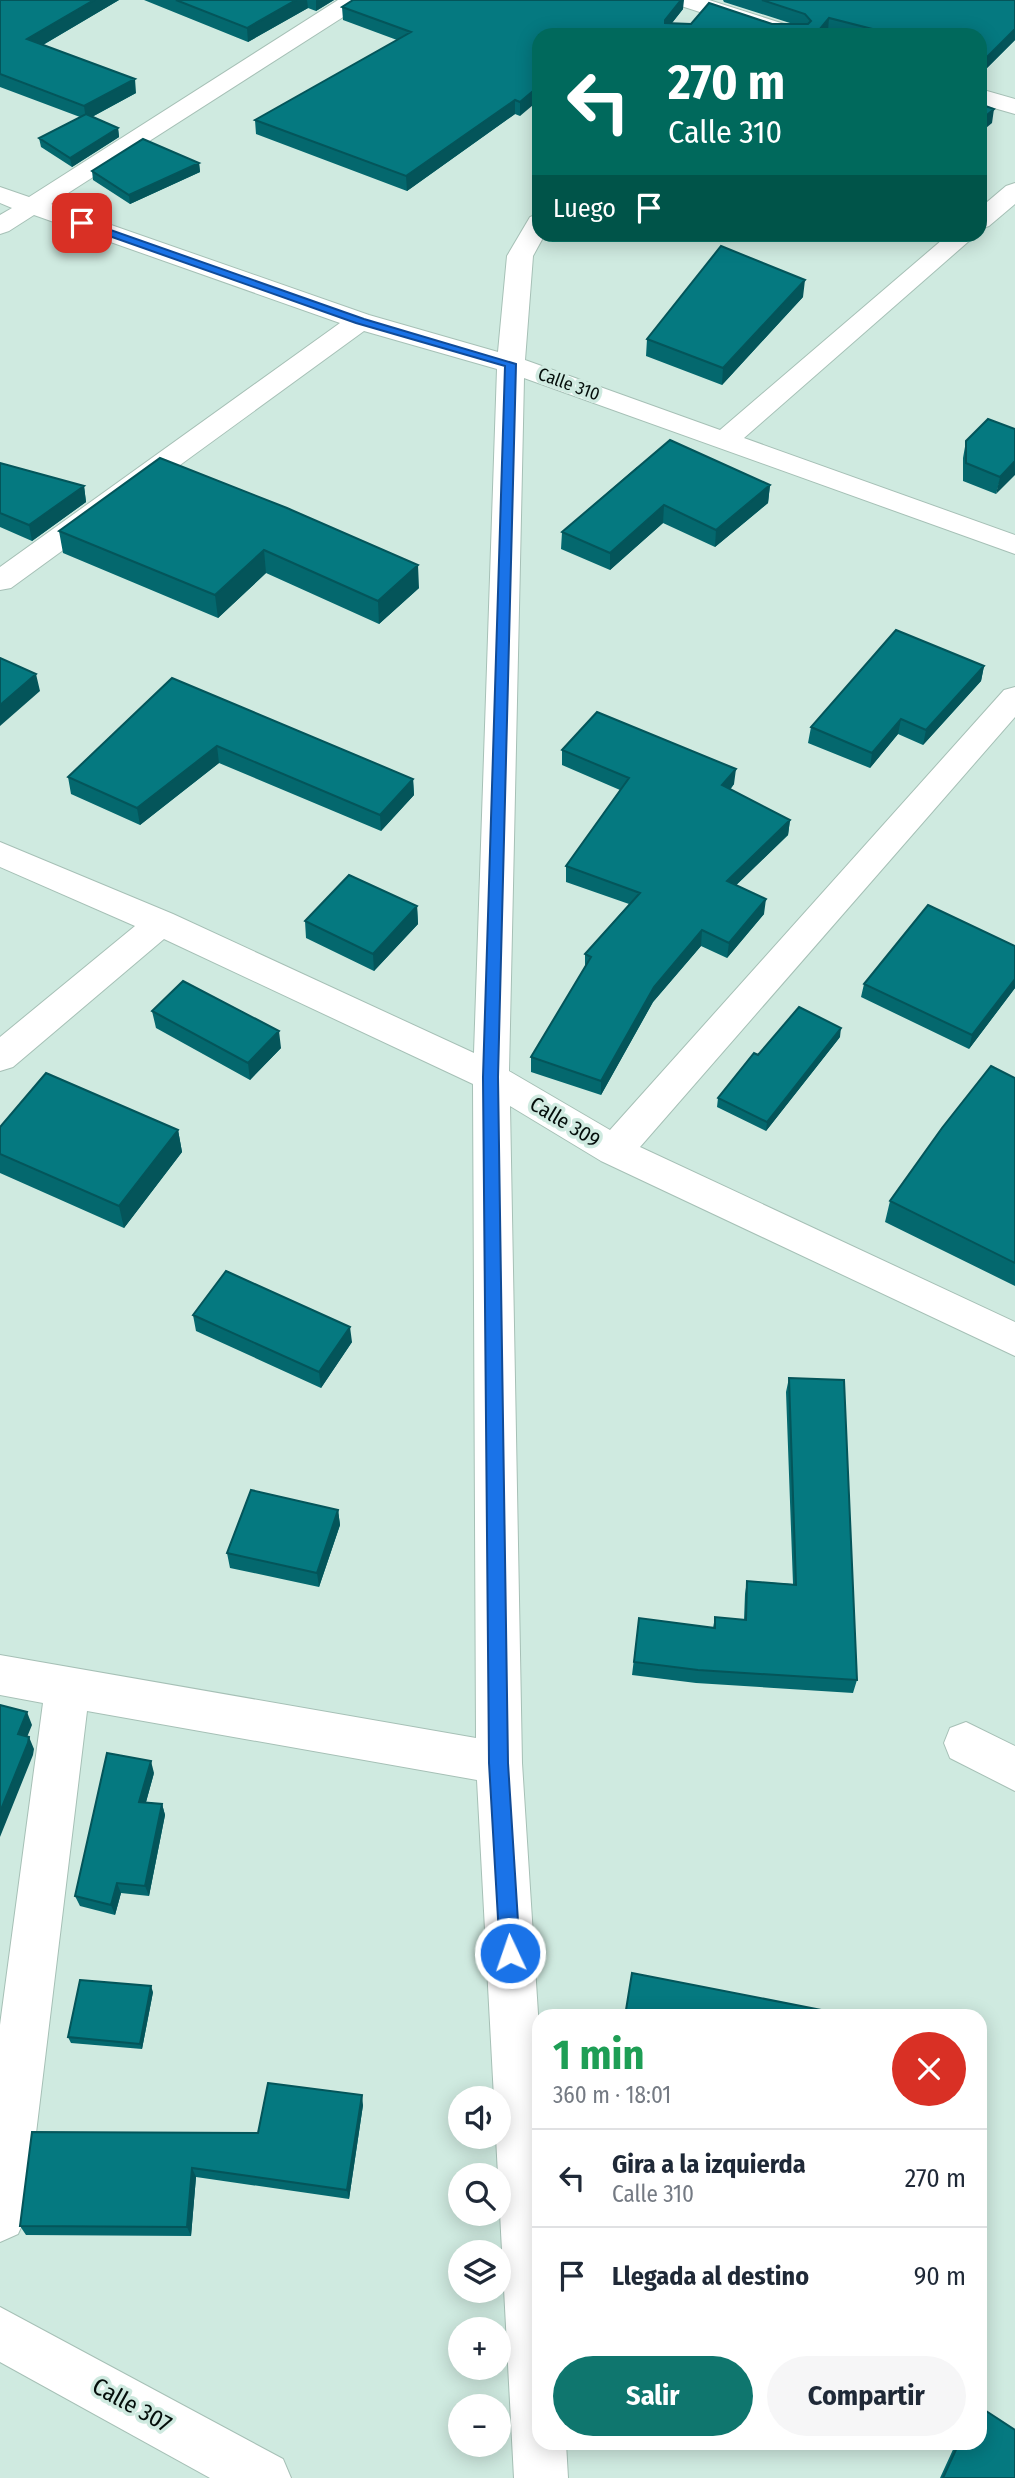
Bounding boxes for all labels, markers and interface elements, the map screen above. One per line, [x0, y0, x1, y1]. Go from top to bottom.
text: 270 m [668, 53, 785, 112]
icon: left [553, 56, 644, 147]
text: Calle 310 [668, 113, 782, 151]
icon: arrive [630, 189, 668, 227]
pin [52, 193, 112, 253]
text: Luego [553, 193, 616, 224]
icon: arrive [63, 204, 101, 242]
street label: Calle 310 [535, 363, 603, 405]
street label: Calle 309 [525, 1091, 605, 1153]
position arrow [473, 1916, 547, 1990]
text: 1 min [553, 2030, 644, 2080]
button: close [892, 2032, 966, 2106]
text: 360 m · 18:01 [553, 2081, 671, 2109]
map controls [448, 2086, 511, 2457]
button: sound [448, 2086, 511, 2149]
text: Gira a la izquierda [612, 2149, 806, 2180]
icon: left [553, 2159, 591, 2197]
button: search [448, 2163, 511, 2226]
text: 270 m [905, 2163, 966, 2194]
text: Calle 310 [612, 2180, 694, 2208]
button: layers [448, 2240, 511, 2303]
icon: arrive [553, 2257, 591, 2295]
text: Llegada al destino [612, 2261, 809, 2292]
text: 90 m [914, 2261, 966, 2292]
button: + [448, 2317, 511, 2380]
button: Salir [553, 2356, 753, 2436]
button: Compartir [767, 2356, 966, 2436]
street label: Calle 307 [88, 2372, 177, 2438]
button: − [448, 2394, 511, 2457]

